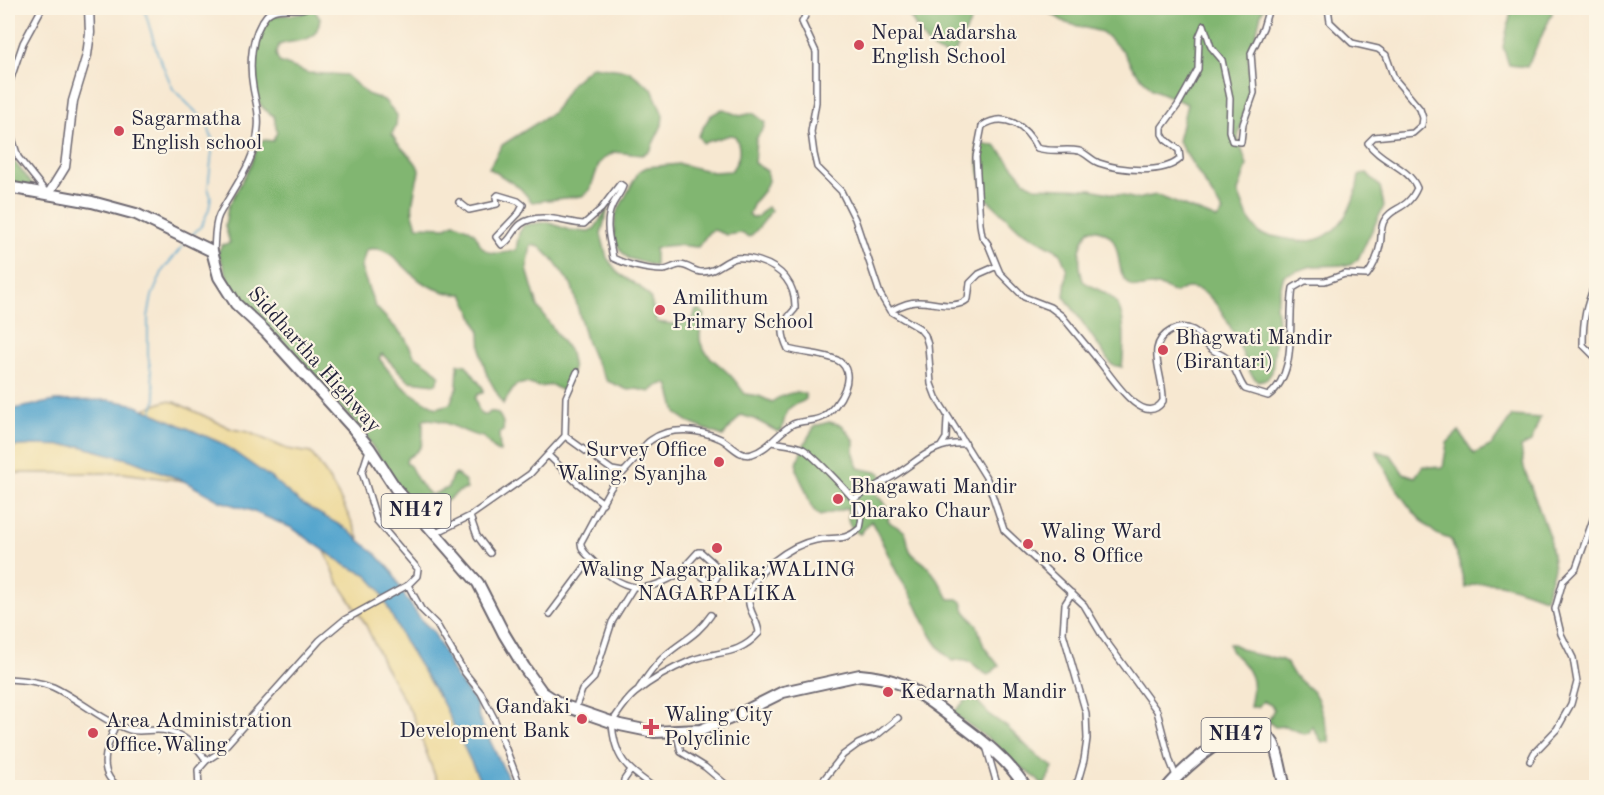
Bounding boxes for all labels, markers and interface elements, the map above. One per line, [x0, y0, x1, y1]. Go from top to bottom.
place label: Nepal Aadarsha English School [871, 23, 1017, 68]
marker: Nepal Aadarsha English School [852, 38, 866, 52]
place label: Sagarmatha English school [131, 109, 262, 154]
marker: Sagarmatha English school [112, 124, 126, 138]
street label: Siddhartha Highway [243, 283, 385, 437]
place label: Amilithum Primary School [672, 288, 814, 333]
marker: Amilithum Primary School [653, 303, 667, 317]
place label: Bhagwati Mandir (Birantari) [1175, 328, 1332, 373]
marker: Bhagwati Mandir (Birantari) [1156, 343, 1170, 357]
place label: Survey Office Waling, Syanjha [556, 440, 707, 485]
marker: Survey Office Waling, Syanjha [712, 455, 726, 469]
place label: Bhagawati Mandir Dharako Chaur [850, 477, 1017, 522]
marker: Bhagawati Mandir Dharako Chaur [831, 492, 845, 506]
road number: NH47 [382, 494, 450, 528]
place label: Waling Ward no. 8 Office [1040, 522, 1162, 567]
marker: Waling Ward no. 8 Office [1021, 537, 1035, 551]
marker: Waling Nagarpalika;WALING NAGARPALIKA [710, 541, 724, 555]
place label: Waling Nagarpalika;WALING NAGARPALIKA [579, 560, 855, 605]
place label: Kedarnath Mandir [900, 682, 1067, 703]
marker: Kedarnath Mandir [881, 685, 895, 699]
place label: Gandaki Development Bank [399, 697, 570, 742]
place label: Waling City Polyclinic [664, 705, 773, 750]
place label: Area Administration Office,Waling [105, 711, 292, 756]
marker: Gandaki Development Bank [575, 712, 589, 726]
marker: Waling City Polyclinic [642, 718, 660, 736]
road number: NH47 [1202, 718, 1270, 752]
marker: Area Administration Office,Waling [86, 726, 100, 740]

